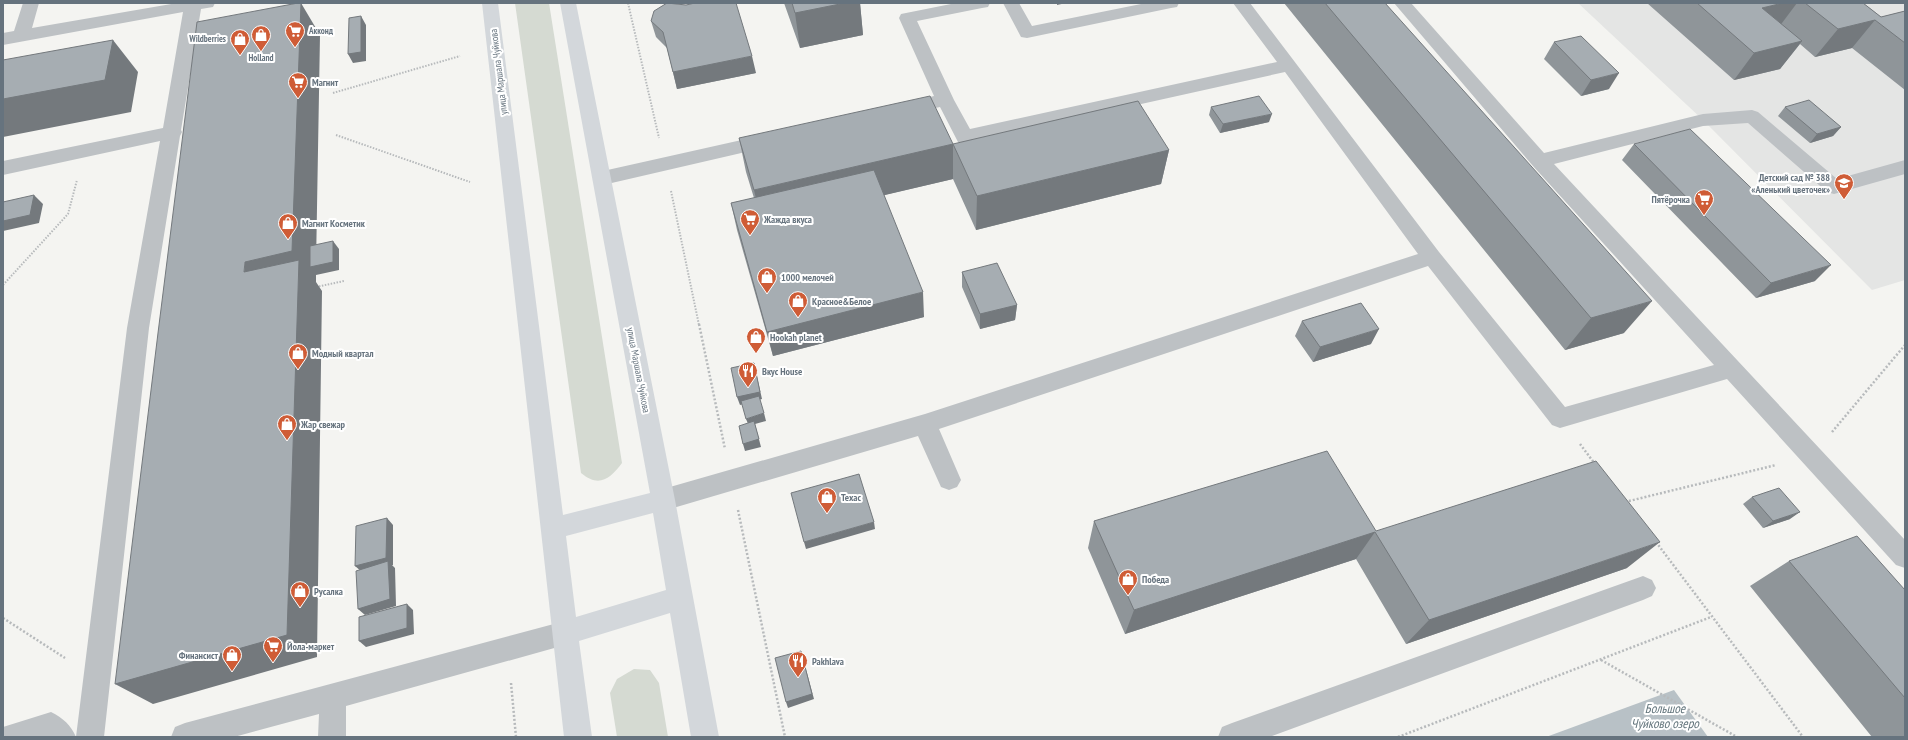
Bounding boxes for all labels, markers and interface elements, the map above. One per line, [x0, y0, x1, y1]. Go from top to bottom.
supermarket icon: Акконд [284, 20, 306, 48]
shop icon: Holland [250, 24, 272, 52]
place label: Акконд [308, 25, 334, 36]
shop icon: Wildberries [229, 28, 251, 56]
street label: улица Маршала Чуйкова [487, 28, 510, 116]
place label: Wildberries [188, 33, 226, 44]
place label: Holland [249, 52, 273, 63]
supermarket icon: Магнит [287, 71, 309, 99]
place label: Магнит [312, 76, 339, 89]
place label: Детский сад № 388 «Аленький цветочек» [1751, 171, 1830, 196]
school or university icon: Детский сад № 388 «Аленький цветочек» [1833, 172, 1855, 200]
supermarket icon: Пятёрочка [1693, 188, 1715, 216]
place label: Пятёрочка [1652, 193, 1690, 206]
supermarket icon: Жажда вкуса [739, 208, 761, 236]
shop icon: Магнит Косметик [277, 212, 299, 240]
place label: Жажда вкуса [763, 213, 812, 226]
place label: Магнит Косметик [302, 217, 366, 230]
shop icon: 1000 мелочей [756, 266, 778, 294]
place label: 1000 мелочей [781, 271, 834, 284]
shop icon: Красное&Белое [787, 290, 809, 318]
place label: Красное&Белое [812, 295, 871, 308]
street label: улица Маршала Чуйкова [624, 326, 653, 414]
shop icon: Hookah planet [745, 326, 767, 354]
place label: Hookah planet [770, 331, 822, 344]
shop icon: Модный квартал [287, 342, 309, 370]
place label: Модный квартал [312, 347, 373, 360]
restaurant icon: Вкус House [737, 360, 759, 388]
place label: Вкус House [762, 365, 802, 378]
shop icon: Жар свежар [276, 413, 298, 441]
place label: Жар свежар [300, 418, 346, 431]
shop icon: Техас [816, 486, 838, 514]
place label: Техас [841, 491, 861, 504]
shop icon: Победа [1117, 568, 1139, 596]
place label: Победа [1142, 573, 1169, 586]
shop icon: Русалка [289, 580, 311, 608]
place label: Русалка [314, 585, 343, 598]
supermarket icon: Йола-маркет [262, 635, 284, 663]
place label: Йола-маркет [287, 640, 335, 653]
shop icon: Финансист [221, 644, 243, 672]
place label: Финансист [179, 649, 219, 662]
restaurant icon: Pakhlava [787, 650, 809, 678]
place label: Pakhlava [812, 655, 844, 668]
water label: Большое Чуйково озеро [1631, 700, 1700, 732]

